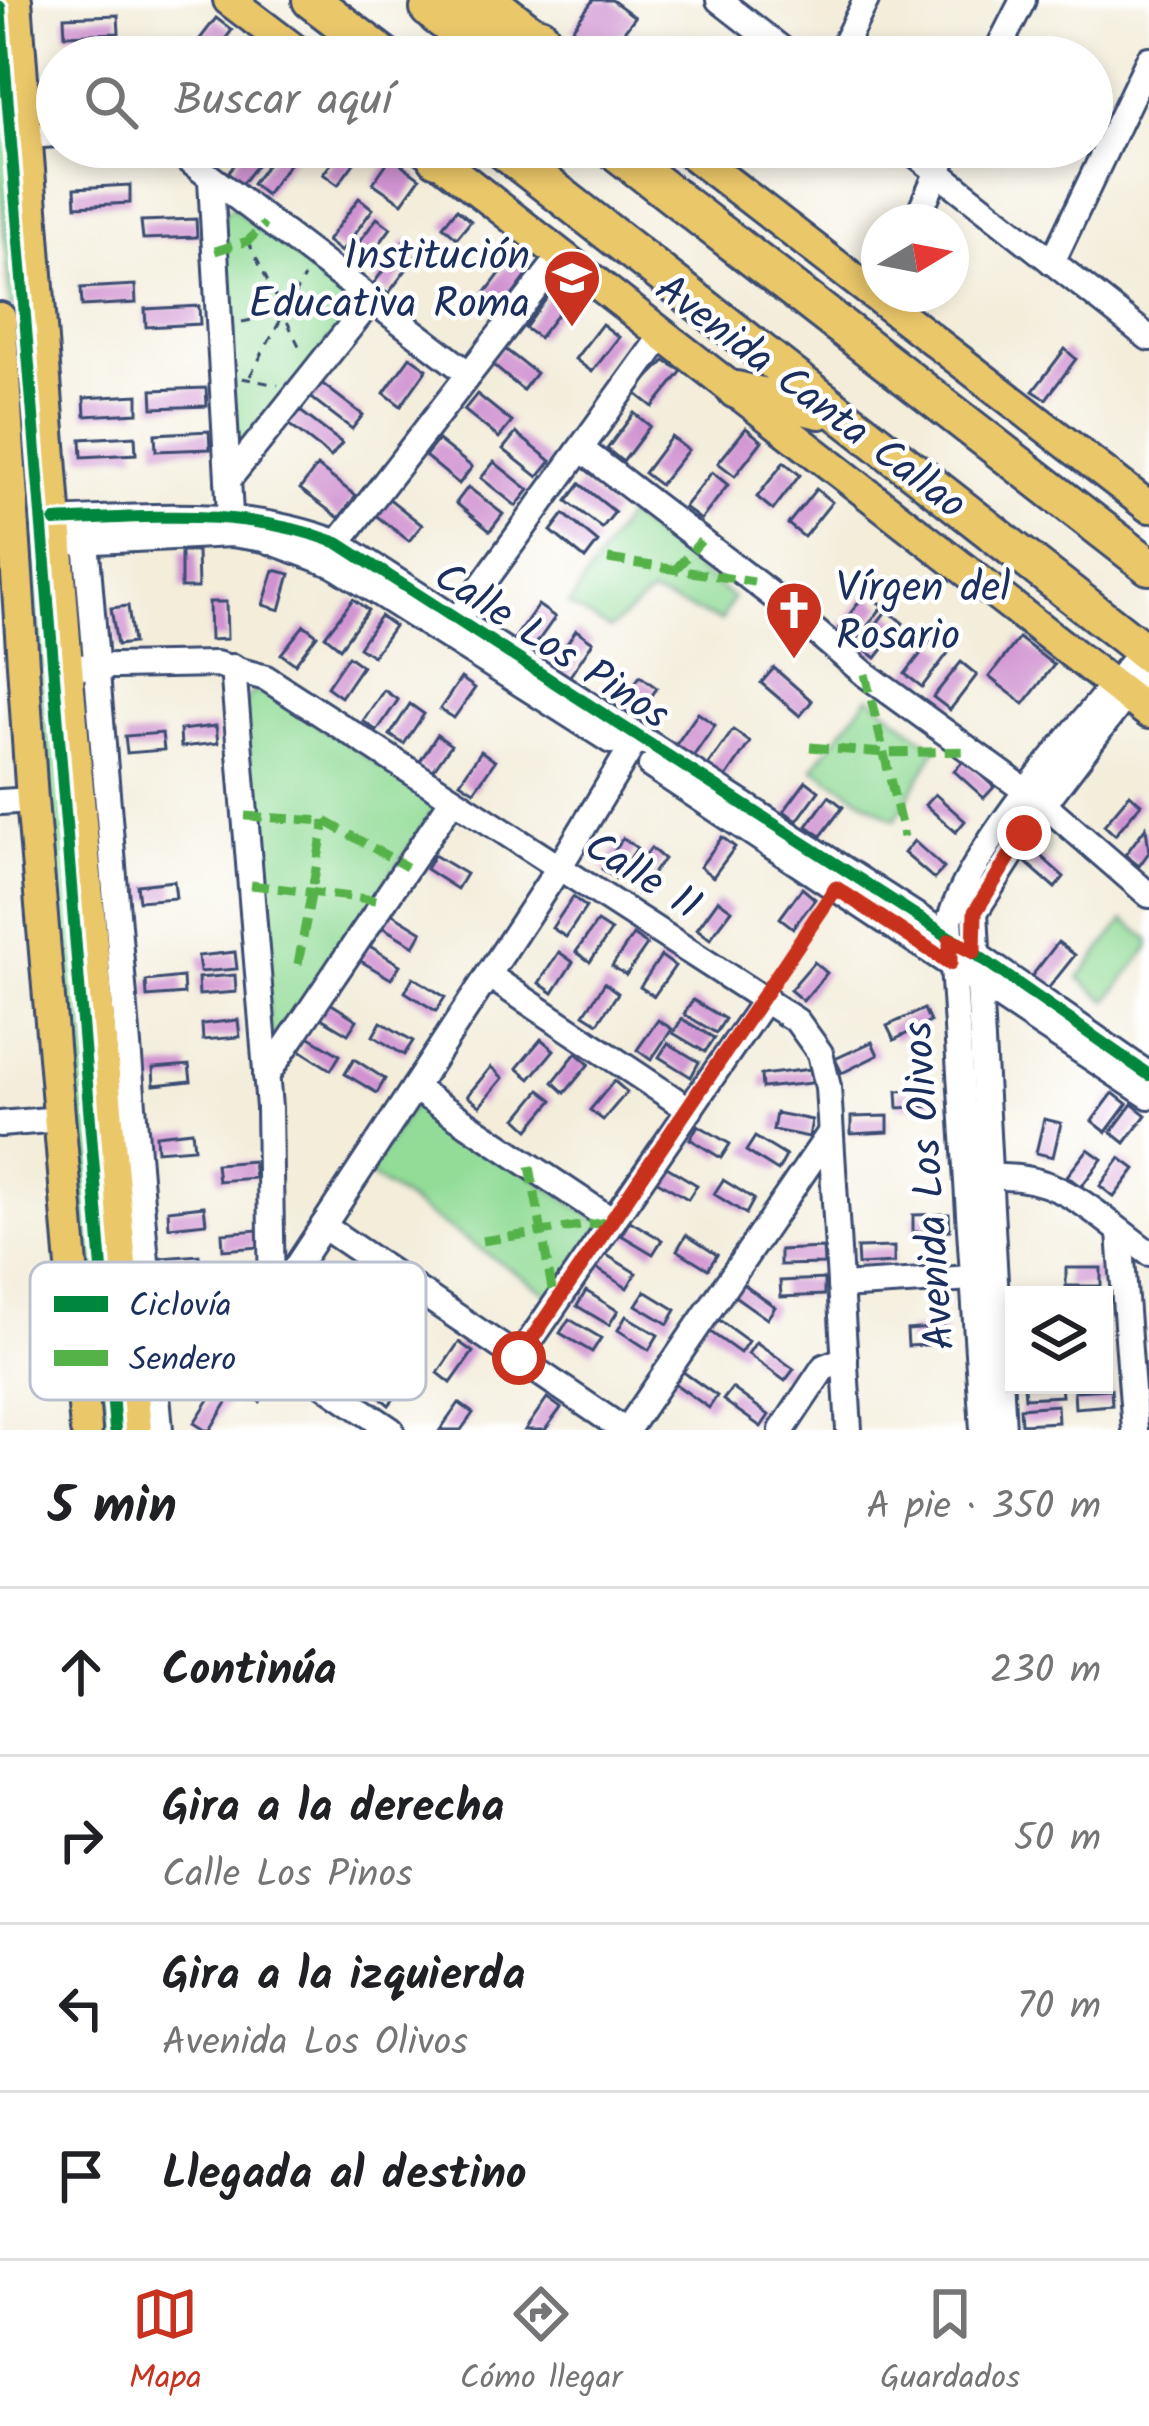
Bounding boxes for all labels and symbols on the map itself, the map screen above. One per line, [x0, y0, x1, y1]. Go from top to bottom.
north arrow [861, 204, 969, 312]
place label: Institución Educativa Roma [249, 224, 530, 339]
school or university icon: Institución Educativa Roma [541, 247, 603, 329]
street label: Avenida Canta Callao [639, 258, 980, 538]
street label: Calle Los Pinos [420, 545, 683, 749]
place label: Vírgen del Rosario [836, 556, 1010, 671]
church icon: Vírgen del Rosario [763, 579, 825, 661]
route end [997, 806, 1051, 860]
street label: Calle 11 [570, 815, 714, 939]
street label: Avenida Los Olivos [886, 1019, 975, 1352]
legend [30, 1262, 426, 1400]
text: Ciclovía [129, 1281, 232, 1334]
route start [492, 1331, 546, 1385]
text: Sendero [129, 1335, 236, 1388]

